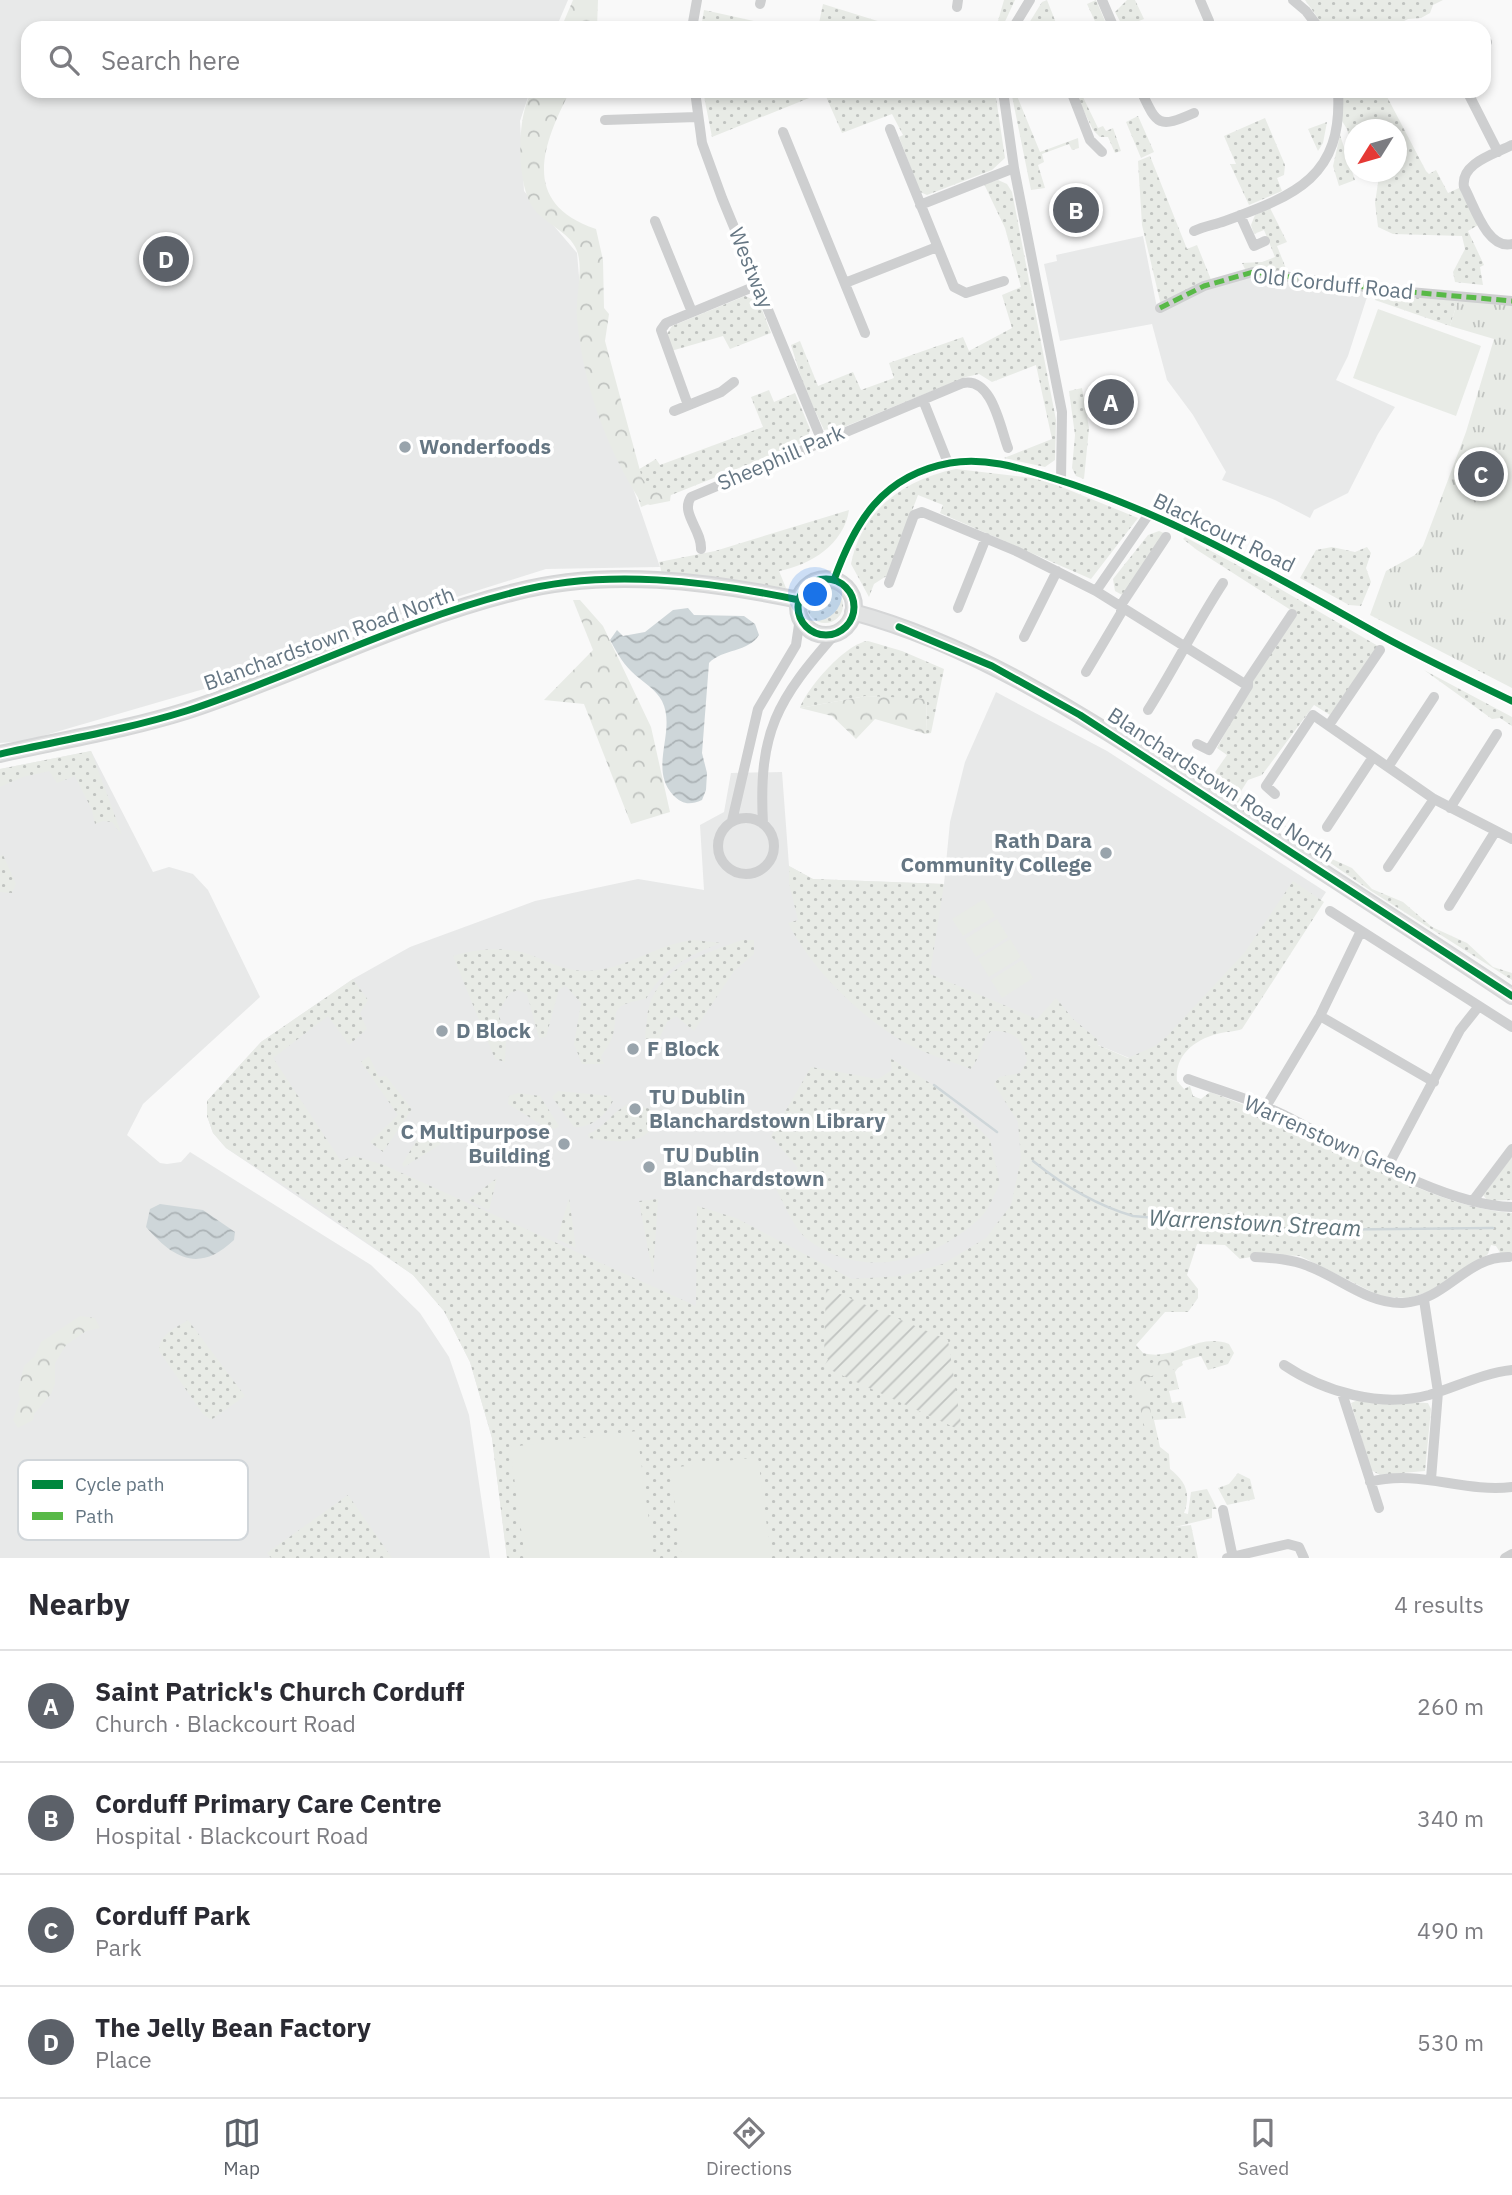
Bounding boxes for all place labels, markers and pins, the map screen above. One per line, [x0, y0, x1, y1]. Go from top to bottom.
pin: B [1053, 184, 1099, 236]
pin: D [143, 233, 189, 285]
pin: A [1088, 376, 1134, 428]
place label: Wonderfoods [419, 432, 551, 460]
marker: Wonderfoods [397, 439, 413, 455]
pin: C [1458, 448, 1504, 500]
place label: Rath Dara Community College [901, 826, 1092, 878]
marker: Rath Dara Community College [1098, 845, 1114, 861]
place label: D Block [456, 1016, 532, 1044]
marker: D Block [434, 1023, 450, 1039]
place label: F Block [647, 1034, 720, 1062]
marker: F Block [625, 1041, 641, 1057]
place label: TU Dublin Blanchardstown Library [649, 1082, 886, 1134]
marker: TU Dublin Blanchardstown Library [627, 1101, 643, 1117]
place label: C Multipurpose Building [401, 1117, 550, 1169]
marker: C Multipurpose Building [556, 1136, 572, 1152]
place label: TU Dublin Blanchardstown [663, 1140, 825, 1192]
marker: TU Dublin Blanchardstown [641, 1159, 657, 1175]

